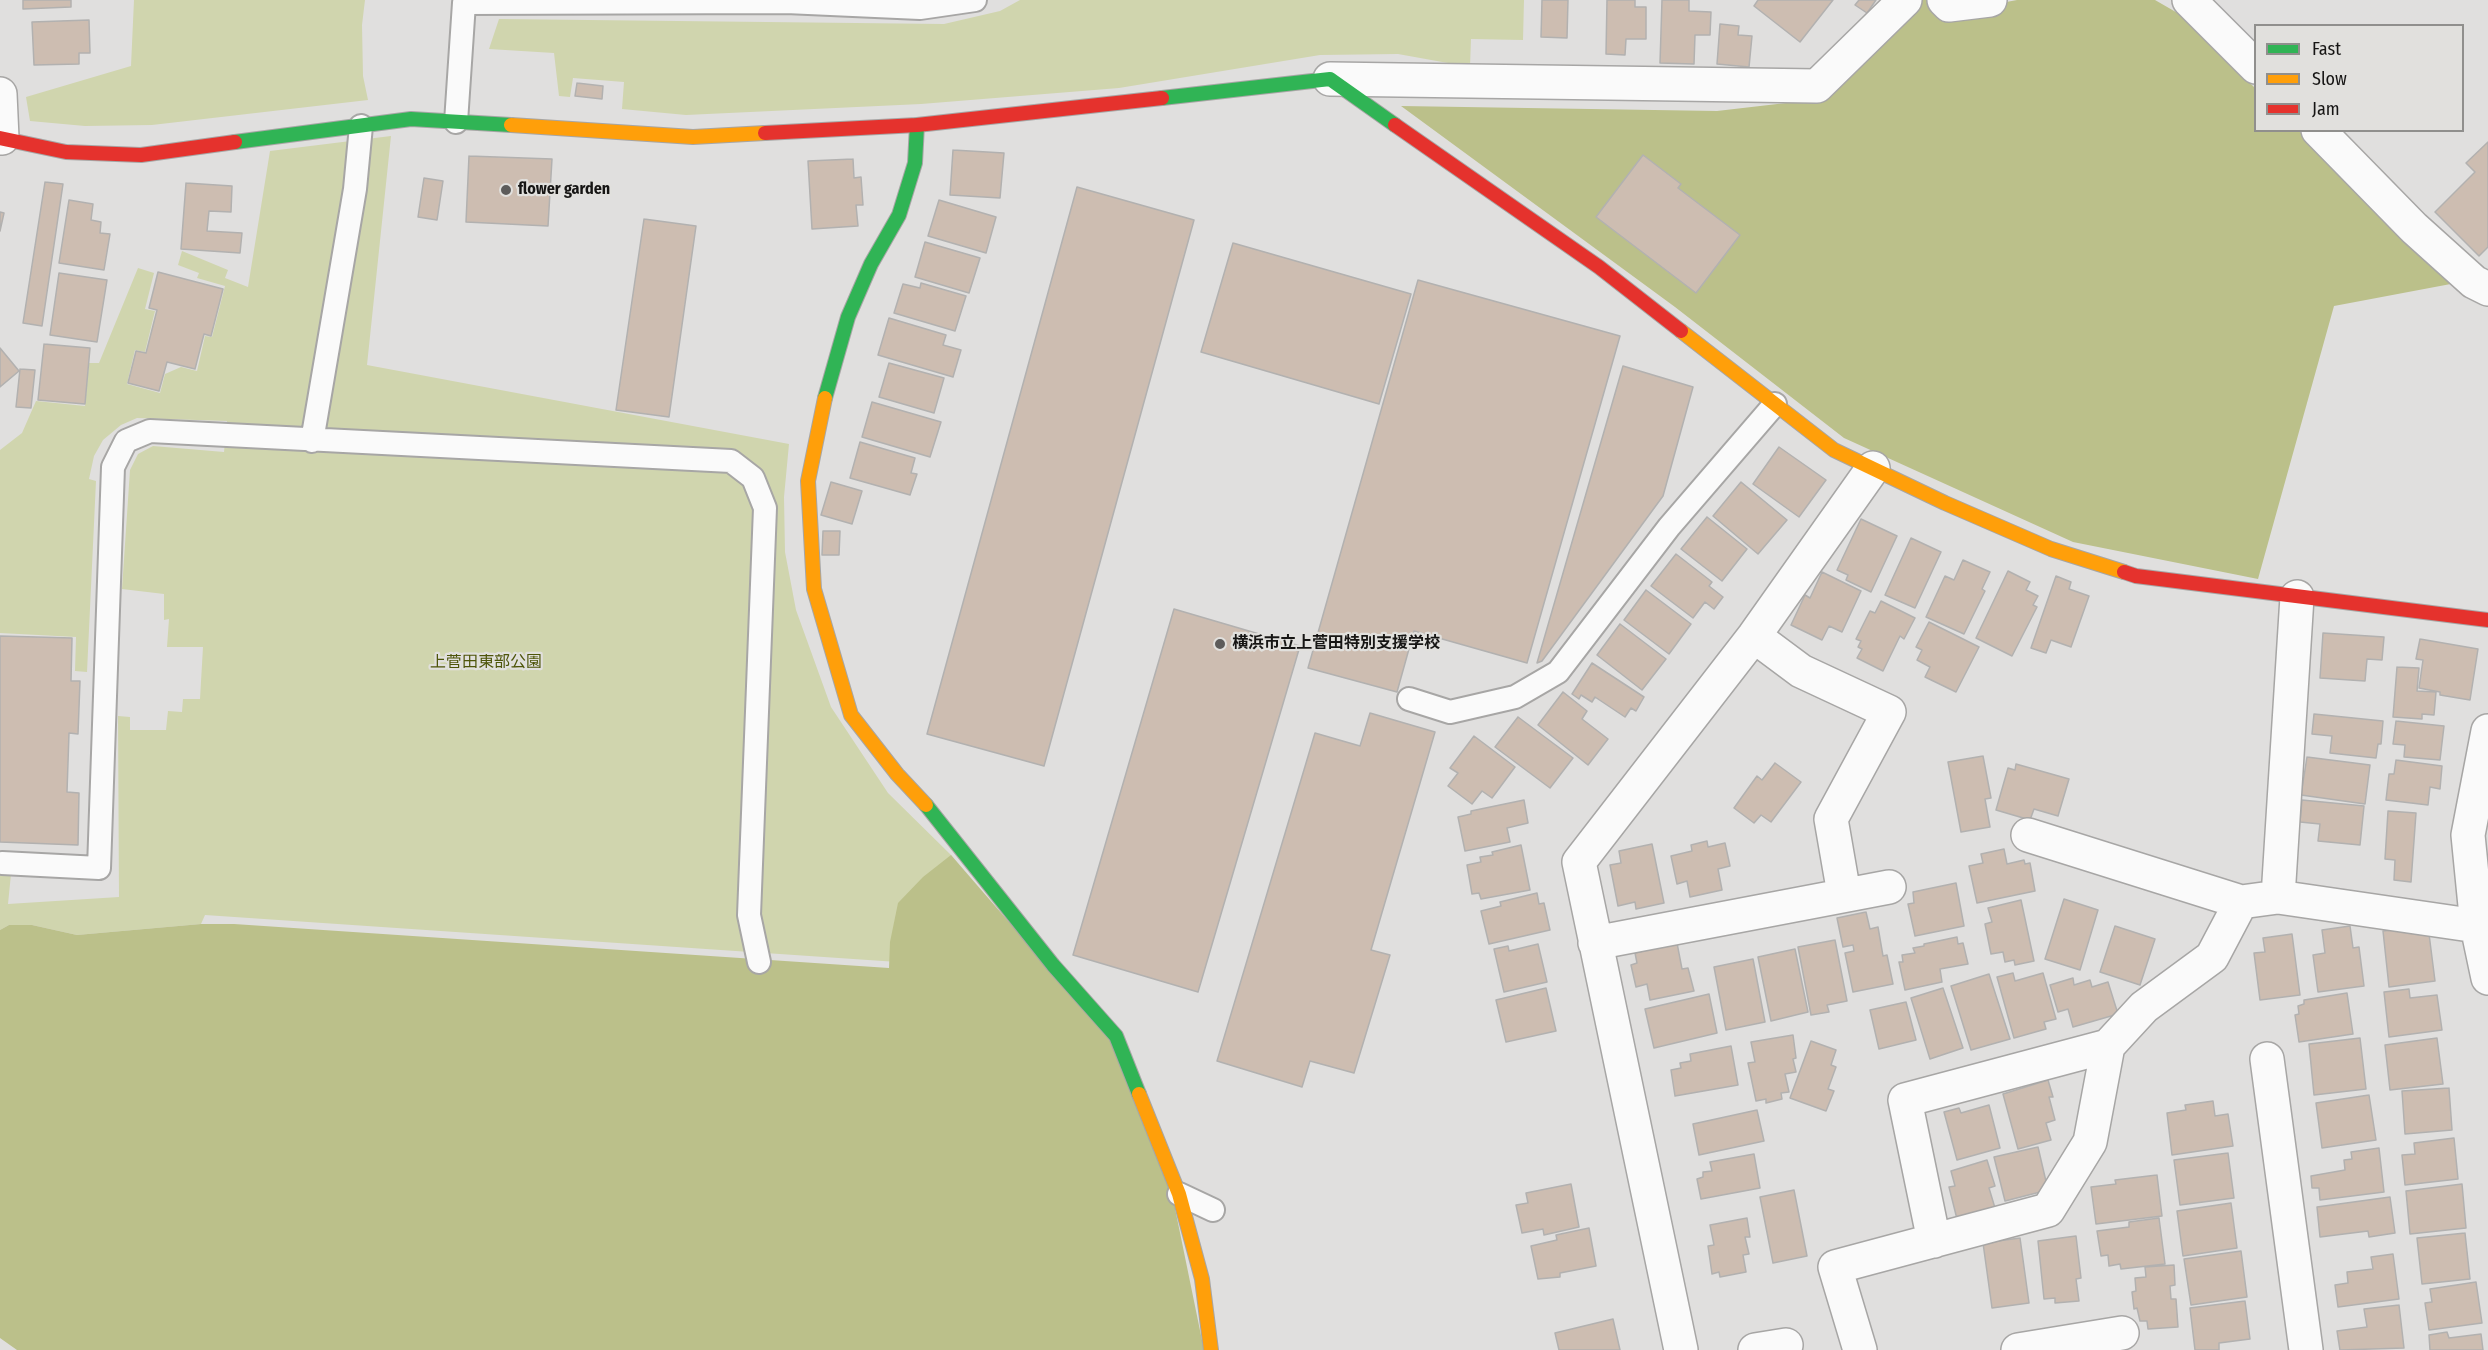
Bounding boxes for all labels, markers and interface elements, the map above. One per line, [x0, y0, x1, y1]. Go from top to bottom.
legend [2254, 24, 2464, 132]
text: Fast [2312, 38, 2341, 60]
text: Slow [2312, 68, 2347, 90]
text: Jam [2312, 98, 2340, 120]
place label: flower garden [518, 180, 610, 200]
marker: flower garden [499, 183, 513, 197]
place label: 横浜市立上菅田特別支援学校 [1232, 634, 1440, 654]
marker: 横浜市立上菅田特別支援学校 [1213, 637, 1227, 651]
park label: 上菅田東部公園 [430, 653, 542, 673]

